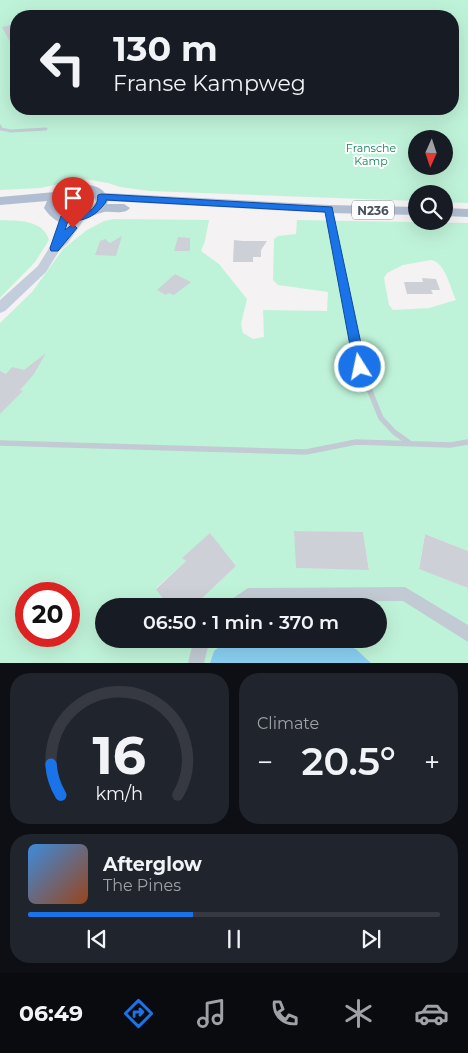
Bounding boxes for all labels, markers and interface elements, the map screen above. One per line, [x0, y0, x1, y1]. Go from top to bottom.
text: 130 m [113, 27, 218, 70]
icon: left [30, 30, 95, 95]
text: Franse Kampweg [113, 70, 306, 97]
north arrow [408, 130, 452, 175]
map controls [408, 130, 453, 230]
park label: Fransche Kamp [346, 141, 396, 168]
pin [52, 177, 94, 228]
icon: arrive [59, 184, 87, 212]
button: search [408, 185, 453, 230]
road number: N236 [352, 200, 394, 220]
position arrow [333, 340, 385, 392]
speed limit sign: 20 [15, 582, 80, 647]
text: 06:50 · 1 min · 370 m [143, 611, 339, 634]
text: Climate [257, 714, 319, 733]
text: 16 [93, 724, 146, 787]
text: 20.5° [301, 738, 396, 785]
text: − [257, 745, 273, 779]
text: + [424, 745, 440, 779]
text: km/h [96, 783, 143, 804]
text: Afterglow [103, 853, 202, 876]
text: The Pines [103, 876, 181, 895]
icon: previous [83, 925, 111, 953]
icon: pause [220, 925, 248, 953]
icon: next [357, 925, 385, 953]
icon: directions [121, 996, 156, 1031]
icon: music [194, 996, 229, 1031]
icon: phone [267, 996, 302, 1031]
icon: climate [341, 996, 376, 1031]
icon: car [414, 996, 449, 1031]
text: 06:49 [19, 1000, 83, 1027]

